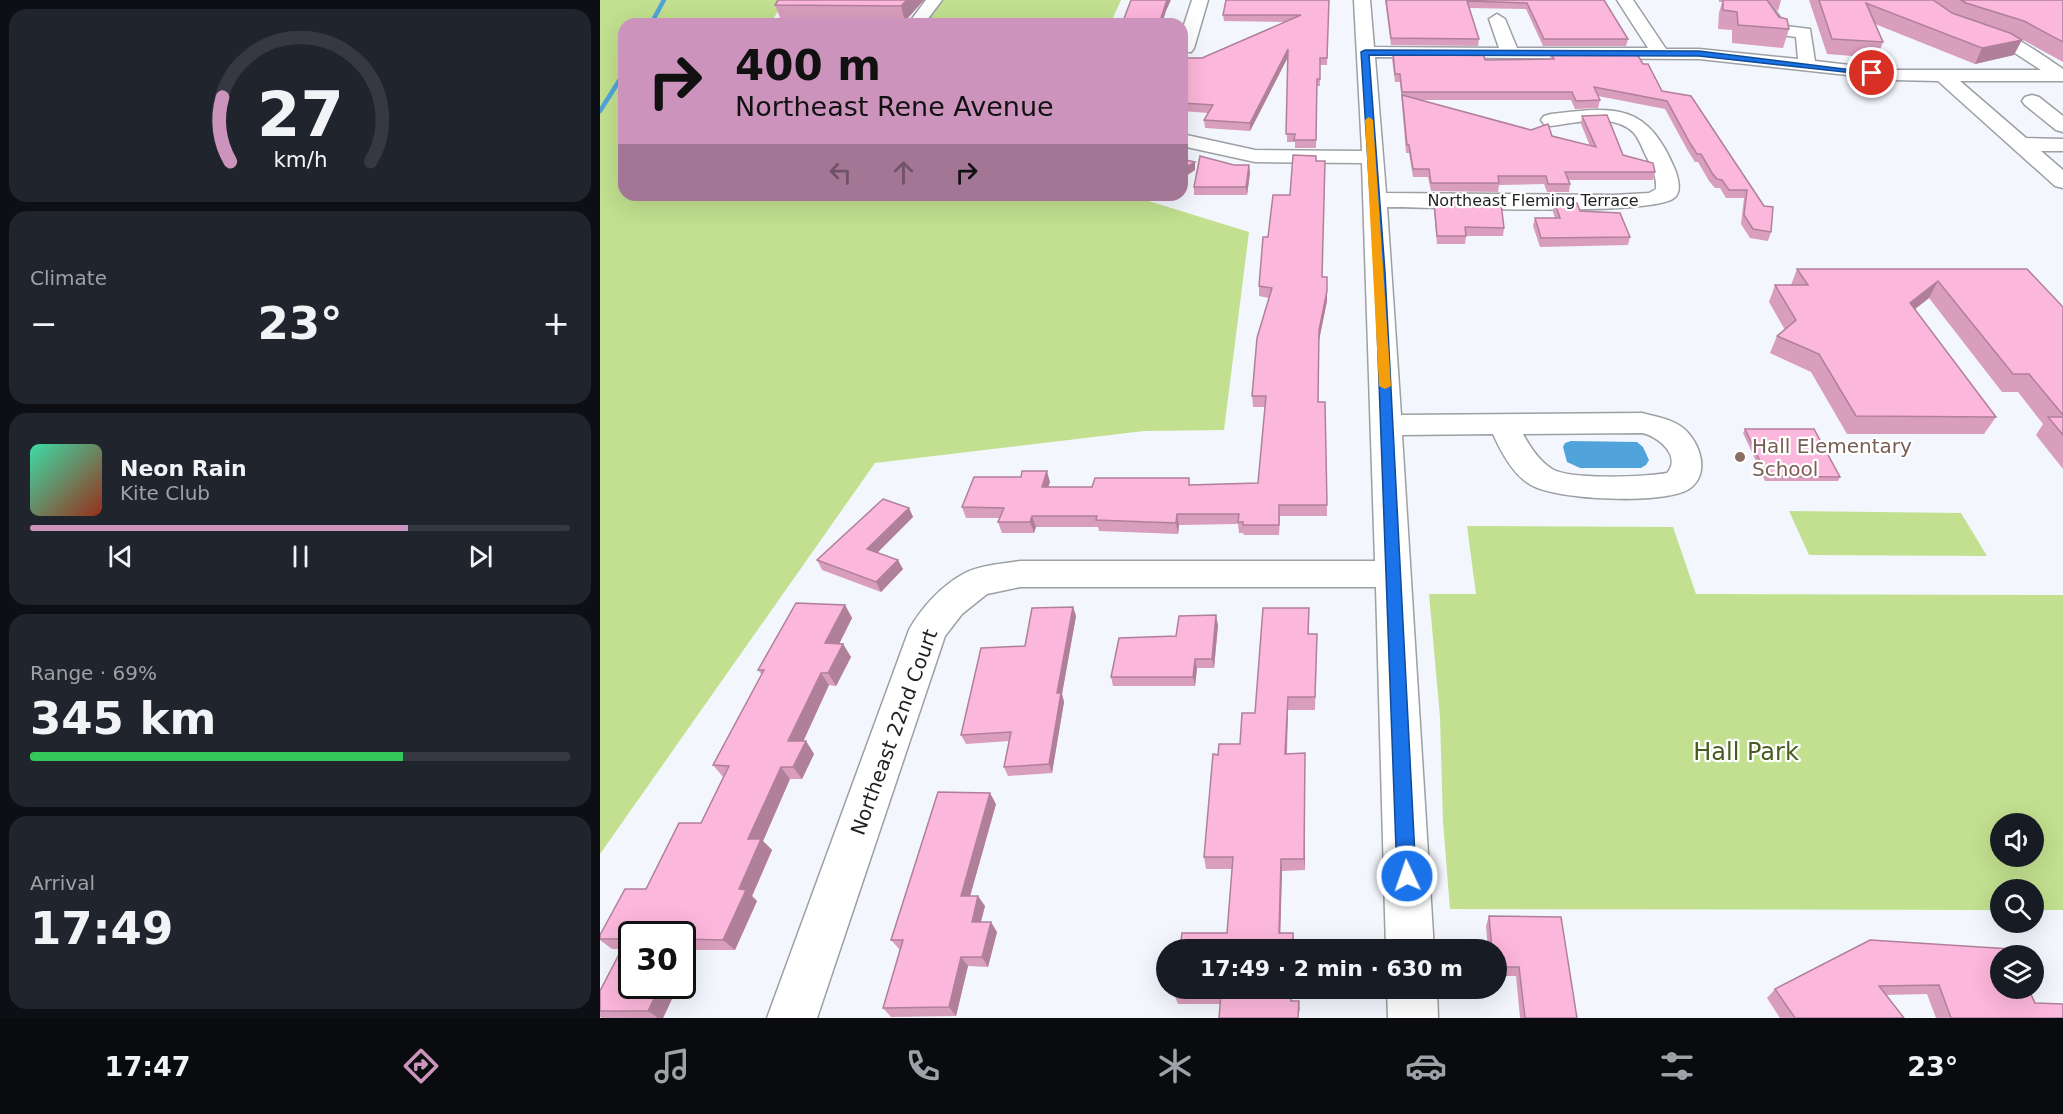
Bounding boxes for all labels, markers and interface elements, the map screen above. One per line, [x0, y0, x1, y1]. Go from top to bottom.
text: 400 m [735, 41, 881, 90]
icon: right [636, 42, 714, 120]
pin [1846, 47, 1897, 98]
icon: arrive [1855, 56, 1888, 89]
text: 27 [257, 79, 343, 152]
text: Northeast Rene Avenue [735, 91, 1054, 122]
text: km/h [273, 148, 327, 173]
icon: left [824, 156, 857, 189]
icon: ahead [887, 156, 920, 189]
icon: right [950, 156, 983, 189]
street label: Northeast Fleming Terrace [1427, 191, 1639, 210]
text: Climate [30, 266, 107, 290]
text: 23° [257, 297, 343, 350]
text: − [30, 304, 58, 343]
text: + [542, 304, 570, 343]
place label: Hall Elementary School [1752, 434, 1912, 481]
marker: Hall Elementary School [1733, 450, 1747, 464]
text: Neon Rain [120, 456, 247, 481]
text: Kite Club [120, 481, 210, 505]
icon: previous [104, 540, 137, 573]
icon: pause [284, 540, 317, 573]
icon: next [464, 540, 497, 573]
street label: Northeast 22nd Court [846, 626, 942, 838]
text: Range · 69% [30, 661, 157, 685]
text: 345 km [30, 692, 216, 745]
park label: Hall Park [1693, 738, 1799, 766]
map controls [1990, 813, 2044, 999]
button: sound [1990, 813, 2044, 867]
position arrow [1375, 844, 1439, 908]
text: Arrival [30, 871, 95, 895]
button: search [1990, 879, 2044, 933]
text: 17:49 [30, 902, 173, 955]
speed limit sign: 30 [618, 921, 696, 999]
button: layers [1990, 945, 2044, 999]
text: 17:49 · 2 min · 630 m [1200, 956, 1463, 981]
icon: directions [400, 1045, 442, 1087]
icon: music [651, 1045, 693, 1087]
icon: phone [902, 1045, 944, 1087]
icon: climate [1154, 1045, 1196, 1087]
icon: car [1405, 1045, 1447, 1087]
icon: filters [1656, 1045, 1698, 1087]
text: 17:47 [105, 1051, 191, 1082]
text: 23° [1907, 1051, 1958, 1082]

